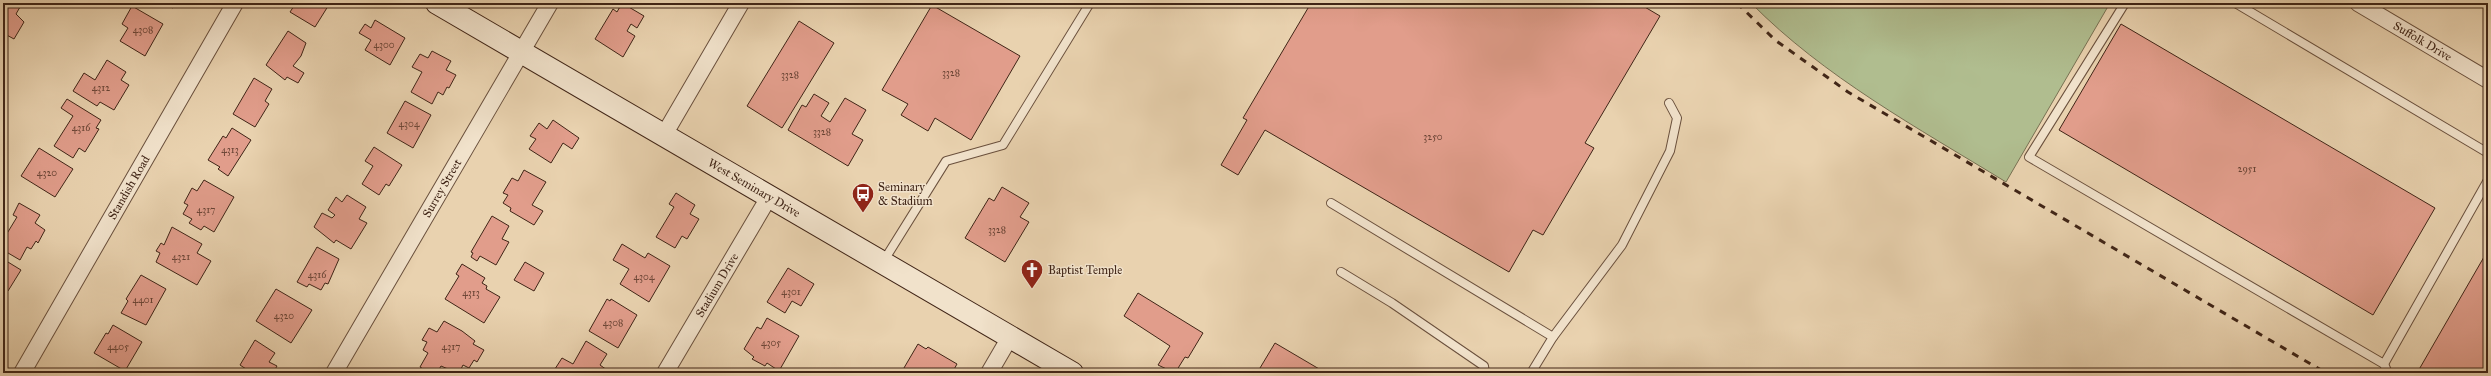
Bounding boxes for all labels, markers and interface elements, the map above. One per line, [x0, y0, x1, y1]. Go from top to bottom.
street label: Suffolk Drive [2391, 18, 2454, 64]
house number: 4308 [133, 24, 153, 36]
house number: 4300 [373, 39, 395, 51]
house number: 3328 [942, 67, 960, 79]
house number: 3328 [781, 69, 799, 81]
house number: 4312 [92, 82, 110, 94]
house number: 4304 [399, 118, 420, 130]
house number: 4316 [72, 122, 91, 134]
house number: 3328 [813, 126, 831, 138]
house number: 3250 [1423, 131, 1443, 143]
house number: 4313 [221, 144, 239, 156]
street label: Standish Road [105, 153, 153, 222]
street label: West Seminary Drive [705, 155, 803, 220]
street label: Surrey Street [419, 156, 465, 220]
house number: 2951 [2238, 163, 2256, 175]
house number: 4320 [37, 167, 57, 179]
place label: Seminary & Stadium [878, 180, 933, 208]
bus stop icon: Seminary & Stadium [850, 181, 876, 214]
house number: 4317 [197, 204, 215, 216]
house number: 3328 [988, 224, 1006, 236]
street label: Stadium Drive [692, 250, 741, 320]
house number: 4321 [172, 251, 190, 263]
church icon: Baptist Temple [1019, 257, 1045, 290]
place label: Baptist Temple [1048, 263, 1122, 277]
house number: 4316 [308, 269, 327, 281]
house number: 4304 [634, 271, 655, 283]
house number: 4301 [781, 286, 801, 298]
house number: 4313 [462, 287, 480, 299]
house number: 4401 [133, 294, 153, 306]
house number: 4320 [274, 310, 294, 322]
house number: 4308 [603, 317, 623, 329]
house number: 4305 [761, 337, 781, 349]
house number: 4405 [107, 341, 129, 353]
house number: 4317 [442, 341, 460, 353]

